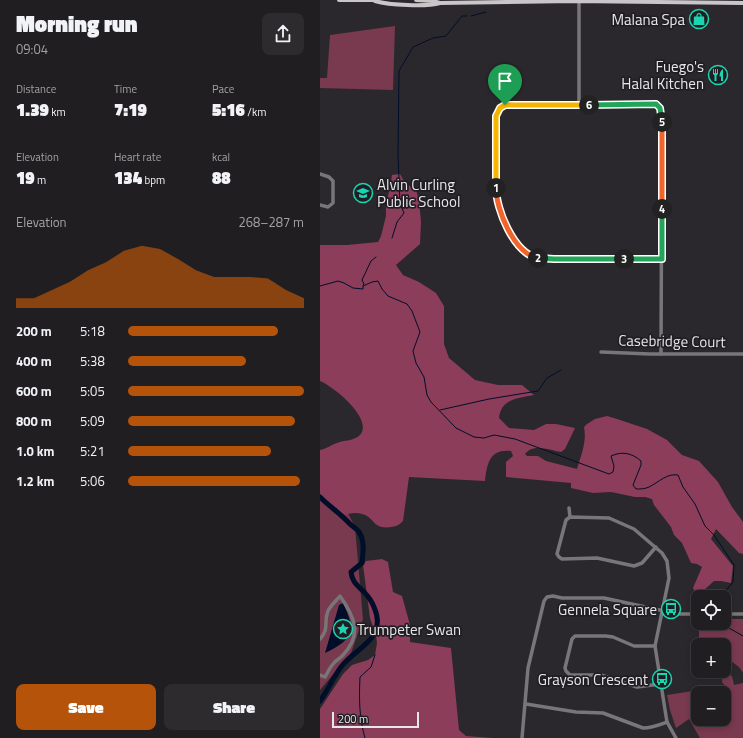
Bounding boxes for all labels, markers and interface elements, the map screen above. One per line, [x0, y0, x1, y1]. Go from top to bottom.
text: Morning run [16, 7, 138, 41]
place label: Malana Spa [611, 8, 685, 31]
shop icon: Malana Spa [688, 8, 710, 30]
button: share [262, 13, 304, 55]
text: 09:04 [16, 39, 48, 59]
place label: Fuego's Halal Kitchen [621, 55, 704, 95]
pin [488, 64, 522, 105]
restaurant icon: Fuego's Halal Kitchen [707, 64, 729, 86]
icon: arrive [494, 70, 516, 92]
text: Distance [16, 81, 56, 97]
text: Time [114, 81, 137, 97]
text: Pace [212, 81, 234, 97]
pin: 6 [579, 95, 599, 115]
text: 1.39 [16, 97, 49, 123]
text: 7:19 [114, 97, 147, 123]
text: 5:16 [212, 97, 245, 123]
text: 6 [586, 97, 592, 113]
text: km [49, 104, 66, 120]
text: /km [245, 104, 266, 120]
pin: 5 [652, 112, 672, 132]
text: 5 [659, 114, 665, 130]
text: Elevation [16, 149, 59, 165]
text: Heart rate [114, 149, 161, 165]
text: kcal [212, 149, 230, 165]
text: 19 [16, 165, 35, 191]
text: 134 [114, 165, 142, 191]
text: 88 [212, 165, 231, 191]
text: m [35, 172, 46, 188]
text: bpm [142, 172, 165, 188]
place label: Alvin Curling Public School [377, 173, 460, 213]
pin: 1 [486, 178, 506, 198]
text: 1 [493, 180, 499, 196]
school or university icon: Alvin Curling Public School [352, 182, 374, 204]
pin: 4 [652, 199, 672, 219]
text: 4 [659, 201, 665, 217]
text: Elevation [16, 212, 67, 232]
text: 268–287 m [238, 212, 304, 232]
pin: 2 [528, 248, 548, 268]
pin: 3 [614, 249, 634, 269]
text: 2 [535, 250, 541, 266]
text: 3 [621, 251, 627, 267]
text: 200 m [16, 321, 52, 341]
text: 5:18 [80, 321, 105, 341]
street label: Casebridge Court [618, 329, 727, 353]
text: 400 m [16, 351, 52, 371]
text: 5:38 [80, 351, 105, 371]
text: 600 m [16, 381, 52, 401]
text: 5:05 [80, 381, 105, 401]
text: 800 m [16, 411, 52, 431]
text: 5:09 [80, 411, 105, 431]
text: 1.0 km [16, 441, 54, 461]
text: 5:21 [80, 441, 105, 461]
text: 1.2 km [16, 471, 54, 491]
text: 5:06 [80, 471, 105, 491]
map controls [691, 590, 731, 726]
button: locate [691, 590, 731, 630]
place label: Gennela Square [558, 598, 657, 621]
bus stop icon: Gennela Square [660, 598, 682, 620]
place icon: Trumpeter Swan [332, 618, 354, 640]
place label: Trumpeter Swan [357, 618, 461, 641]
button: + [691, 638, 731, 678]
place label: Grayson Crescent [538, 668, 649, 691]
bus stop icon: Grayson Crescent [651, 668, 673, 690]
button: Save [16, 684, 156, 730]
button: Share [164, 684, 304, 730]
button: − [691, 686, 731, 726]
scale bar [332, 710, 419, 729]
text: 200 m [338, 711, 368, 727]

